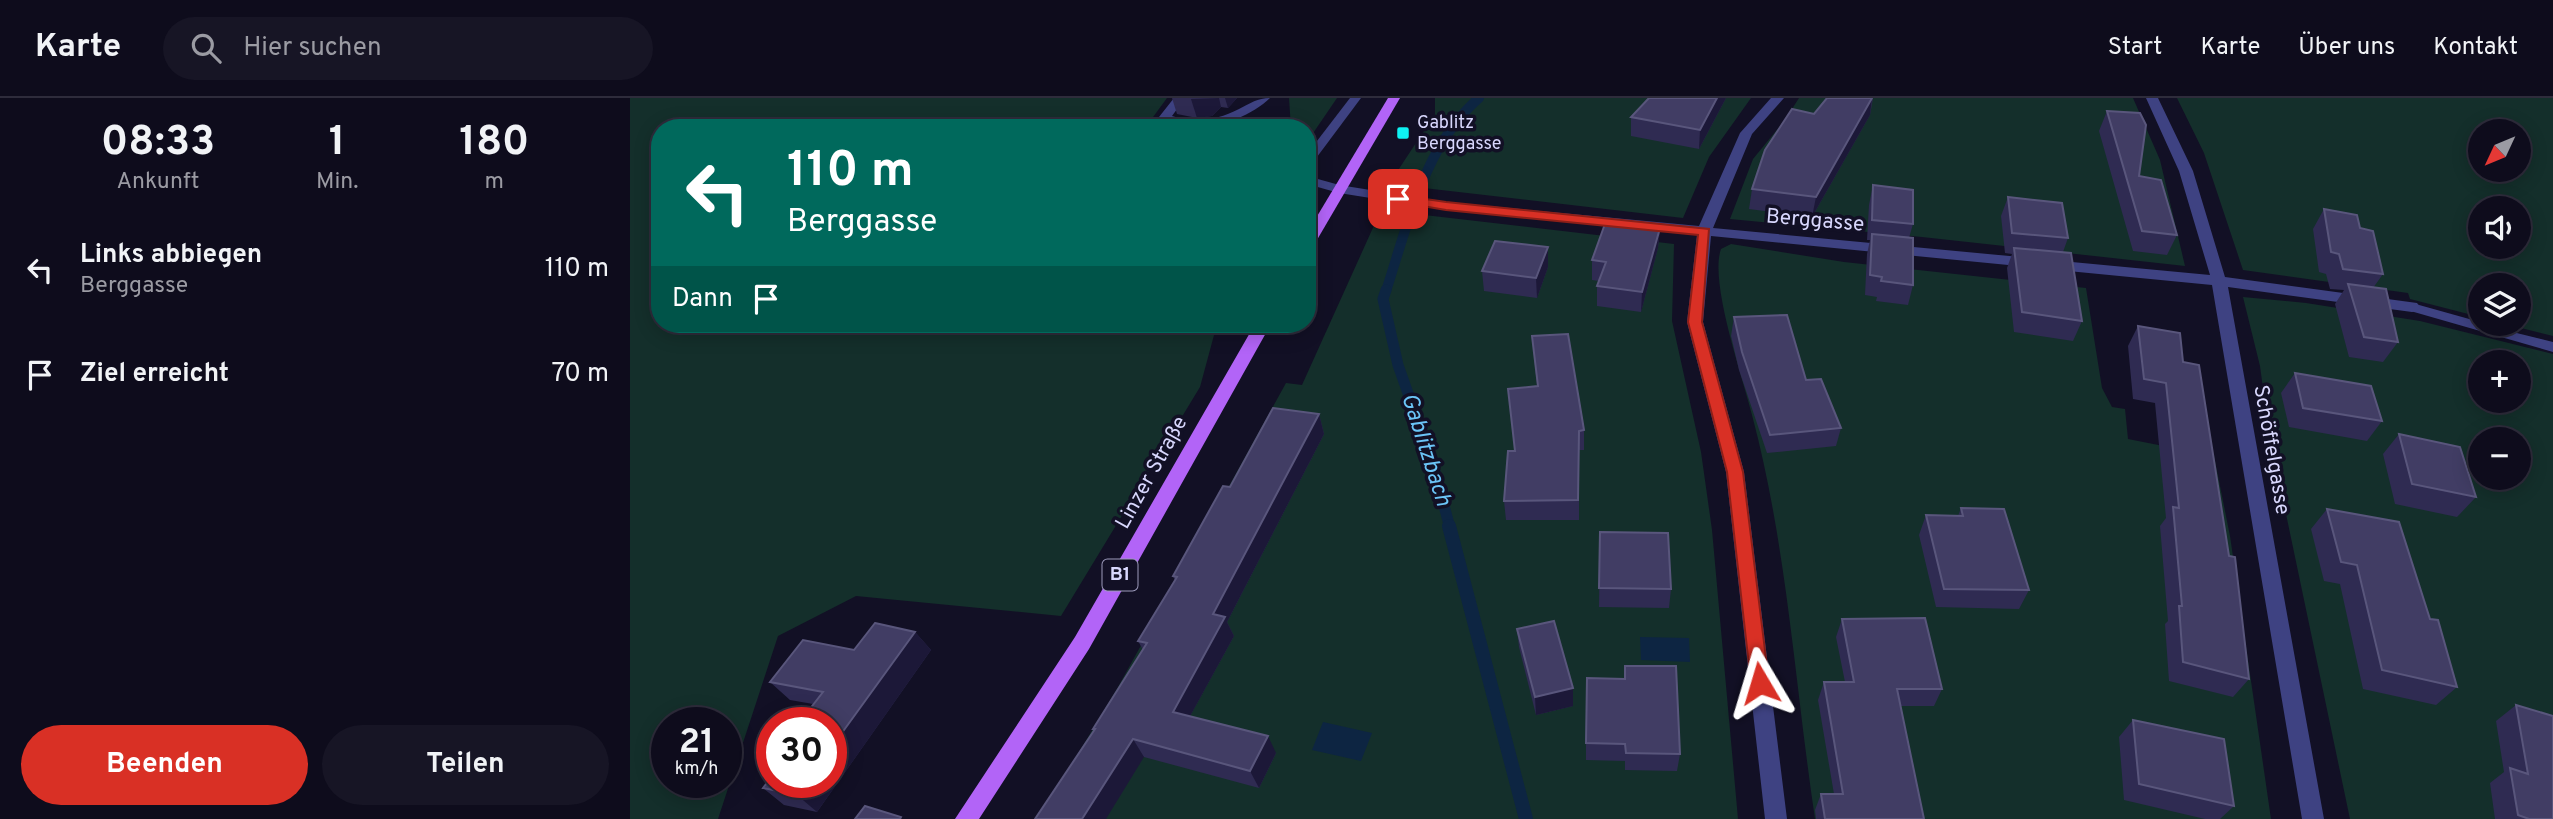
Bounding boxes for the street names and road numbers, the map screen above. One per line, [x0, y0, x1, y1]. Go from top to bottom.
street label: Berggasse [1765, 203, 1865, 239]
street label: Schöffelgasse [2246, 383, 2296, 517]
street label: Linzer Straße [1110, 412, 1194, 534]
road number: B1 [1102, 560, 1138, 590]

